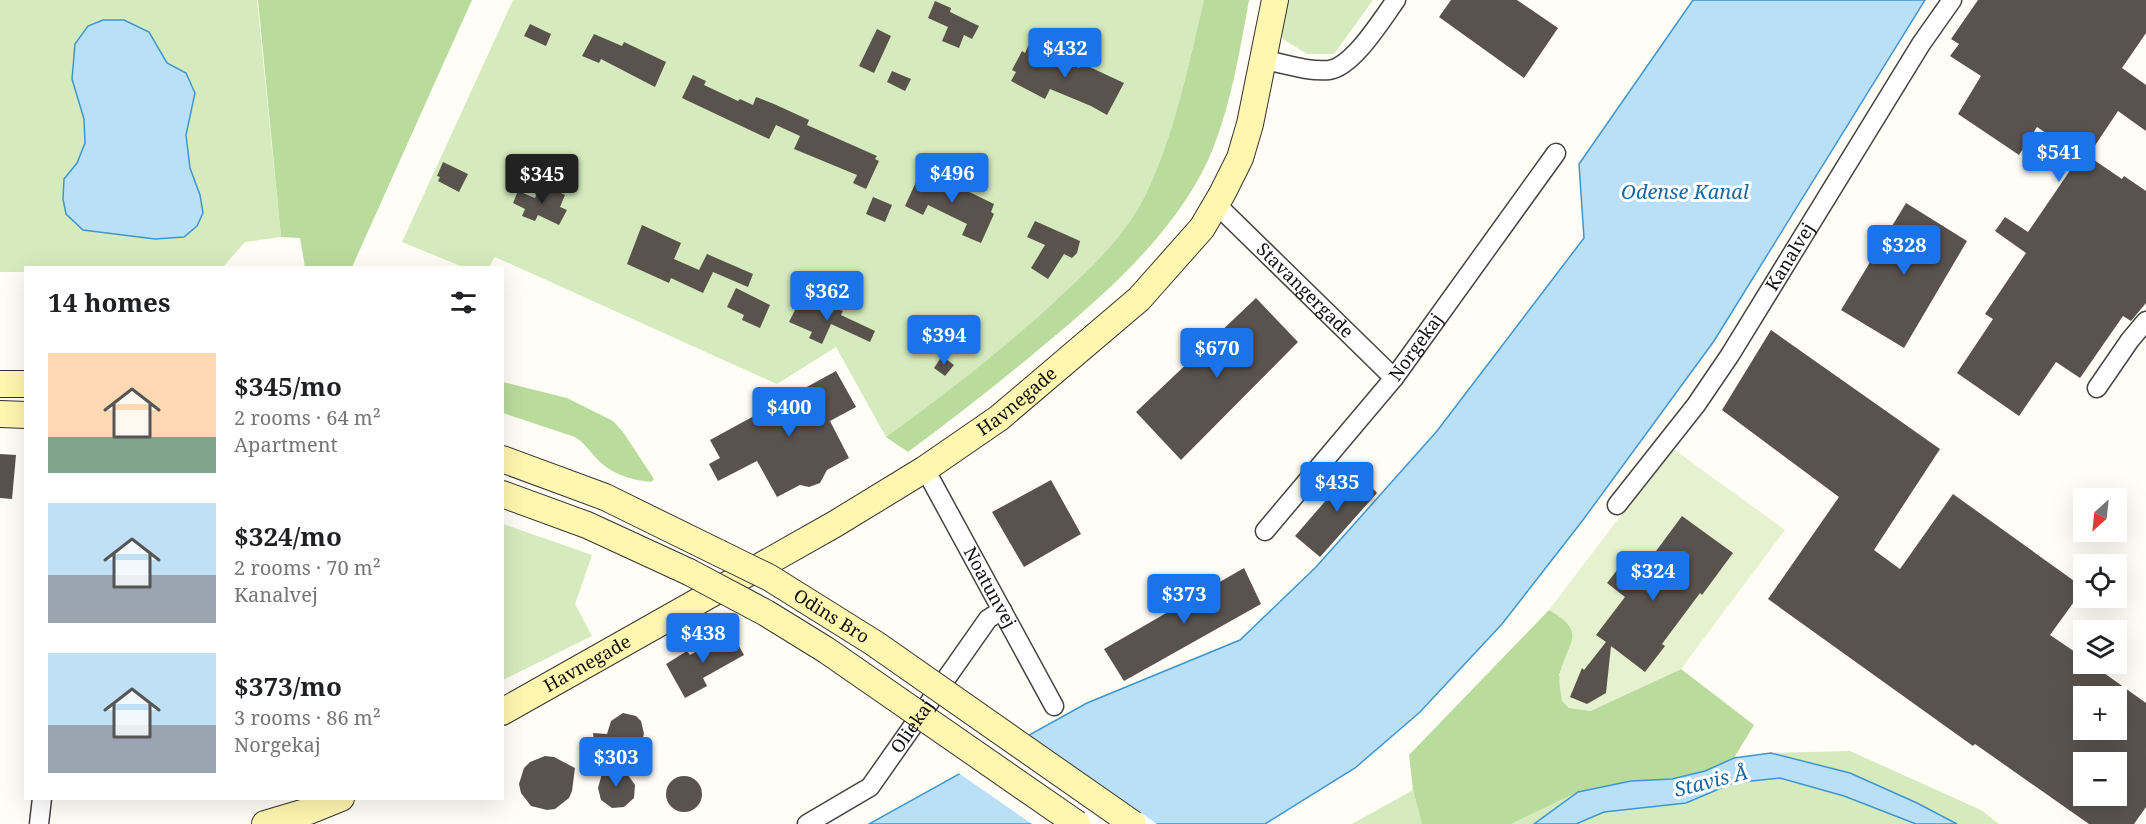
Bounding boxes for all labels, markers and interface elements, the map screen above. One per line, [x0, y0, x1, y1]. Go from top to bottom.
pin: $432 [1029, 28, 1101, 79]
text: $432 [1042, 34, 1088, 61]
pin: $541 [2023, 132, 2095, 183]
text: $541 [2036, 138, 2082, 165]
pin: $496 [916, 153, 988, 204]
pin: $345 [506, 154, 578, 205]
text: $496 [929, 159, 975, 186]
text: $345 [519, 160, 565, 187]
water label: Odense Kanal [1621, 178, 1749, 205]
street label: Kanalvej [1759, 218, 1819, 295]
pin: $328 [1868, 225, 1940, 276]
text: $328 [1881, 231, 1927, 258]
street label: Stavangergade [1252, 237, 1359, 343]
pin: $362 [791, 271, 863, 322]
text: $362 [804, 277, 850, 304]
text: 14 homes [48, 284, 170, 320]
icon: filters [447, 286, 480, 319]
street label: Norgekaj [1383, 308, 1448, 385]
pin: $394 [908, 315, 980, 366]
text: $394 [921, 321, 967, 348]
pin: $670 [1181, 328, 1253, 379]
text: $670 [1194, 334, 1240, 361]
street label: Havnegade [972, 361, 1061, 441]
text: $345/mo [234, 368, 342, 404]
icon: home [96, 377, 168, 449]
pin: $400 [753, 387, 825, 438]
text: $400 [766, 393, 812, 420]
text: 2 rooms · 64 m² [234, 404, 381, 431]
text: Apartment [234, 431, 338, 458]
pin: $435 [1301, 462, 1373, 513]
text: $435 [1314, 468, 1360, 495]
north arrow [2073, 488, 2127, 542]
map controls [2073, 488, 2127, 806]
text: $324/mo [234, 518, 342, 554]
icon: home [96, 527, 168, 599]
street label: Noatunvej [959, 542, 1022, 632]
pin: $324 [1617, 551, 1689, 602]
text: 2 rooms · 70 m² [234, 554, 381, 581]
button: locate [2073, 554, 2127, 608]
text: $324 [1630, 557, 1676, 584]
pin: $373 [1148, 574, 1220, 625]
text: $373 [1161, 580, 1207, 607]
text: Kanalvej [234, 581, 318, 608]
street label: Odins Bro [789, 583, 874, 648]
pin: $438 [667, 613, 739, 664]
text: $438 [680, 619, 726, 646]
button: layers [2073, 620, 2127, 674]
street label: Havnegade [539, 629, 635, 697]
text: $373/mo [234, 668, 342, 704]
icon: home [96, 677, 168, 749]
button: + [2073, 686, 2127, 740]
street label: Oliekaj [884, 694, 939, 758]
text: 3 rooms · 86 m² [234, 704, 381, 731]
text: Norgekaj [234, 731, 321, 758]
pin: $303 [580, 737, 652, 788]
text: $303 [593, 743, 639, 770]
button: − [2073, 752, 2127, 806]
water label: Stavis Å [1671, 758, 1751, 803]

